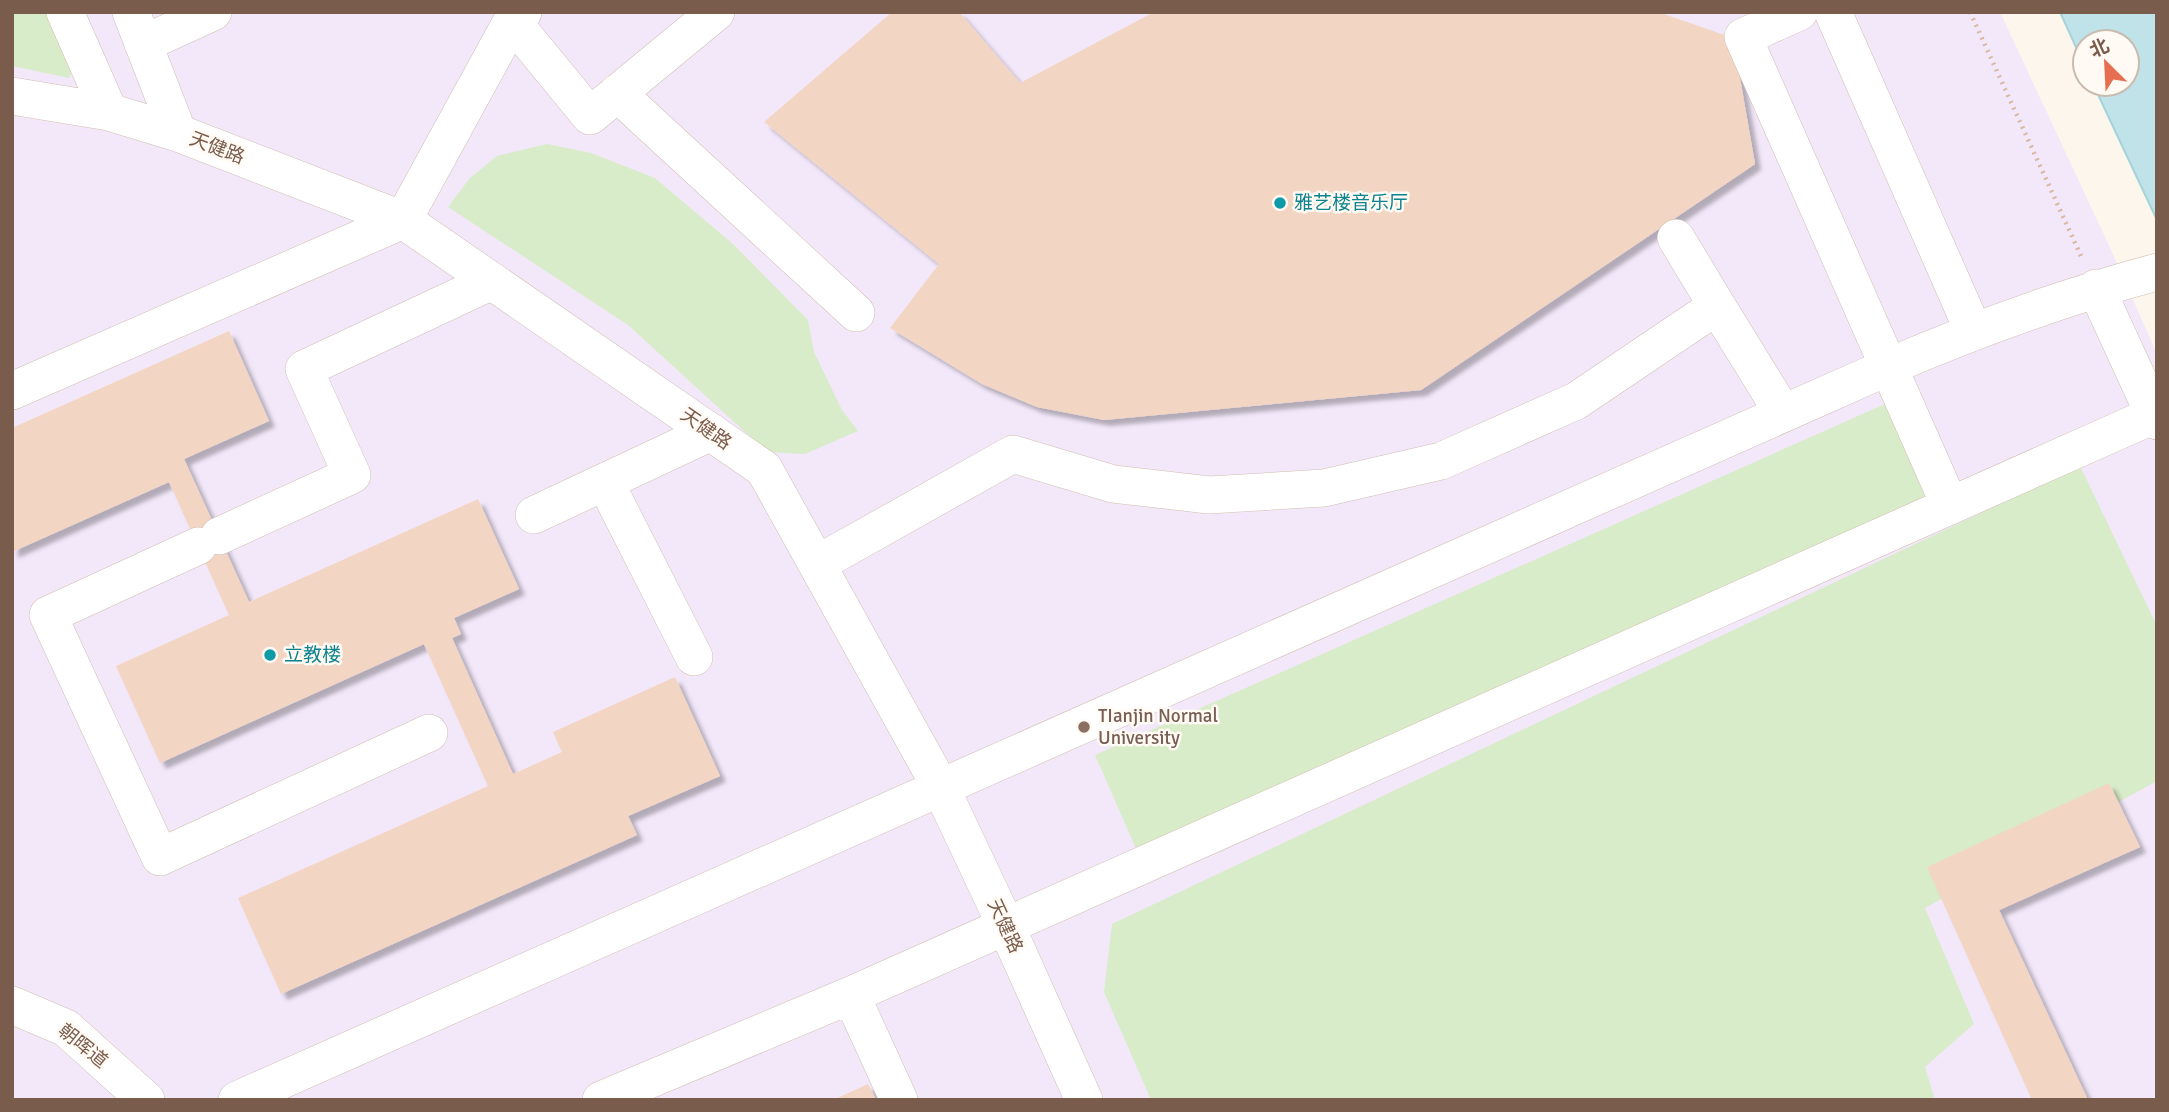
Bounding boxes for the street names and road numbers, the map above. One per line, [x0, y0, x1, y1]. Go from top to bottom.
street label: 天健路 [186, 127, 248, 169]
street label: 天健路 [676, 403, 736, 455]
street label: 天健路 [982, 895, 1028, 957]
street label: 朝晖道 [53, 1019, 113, 1073]

